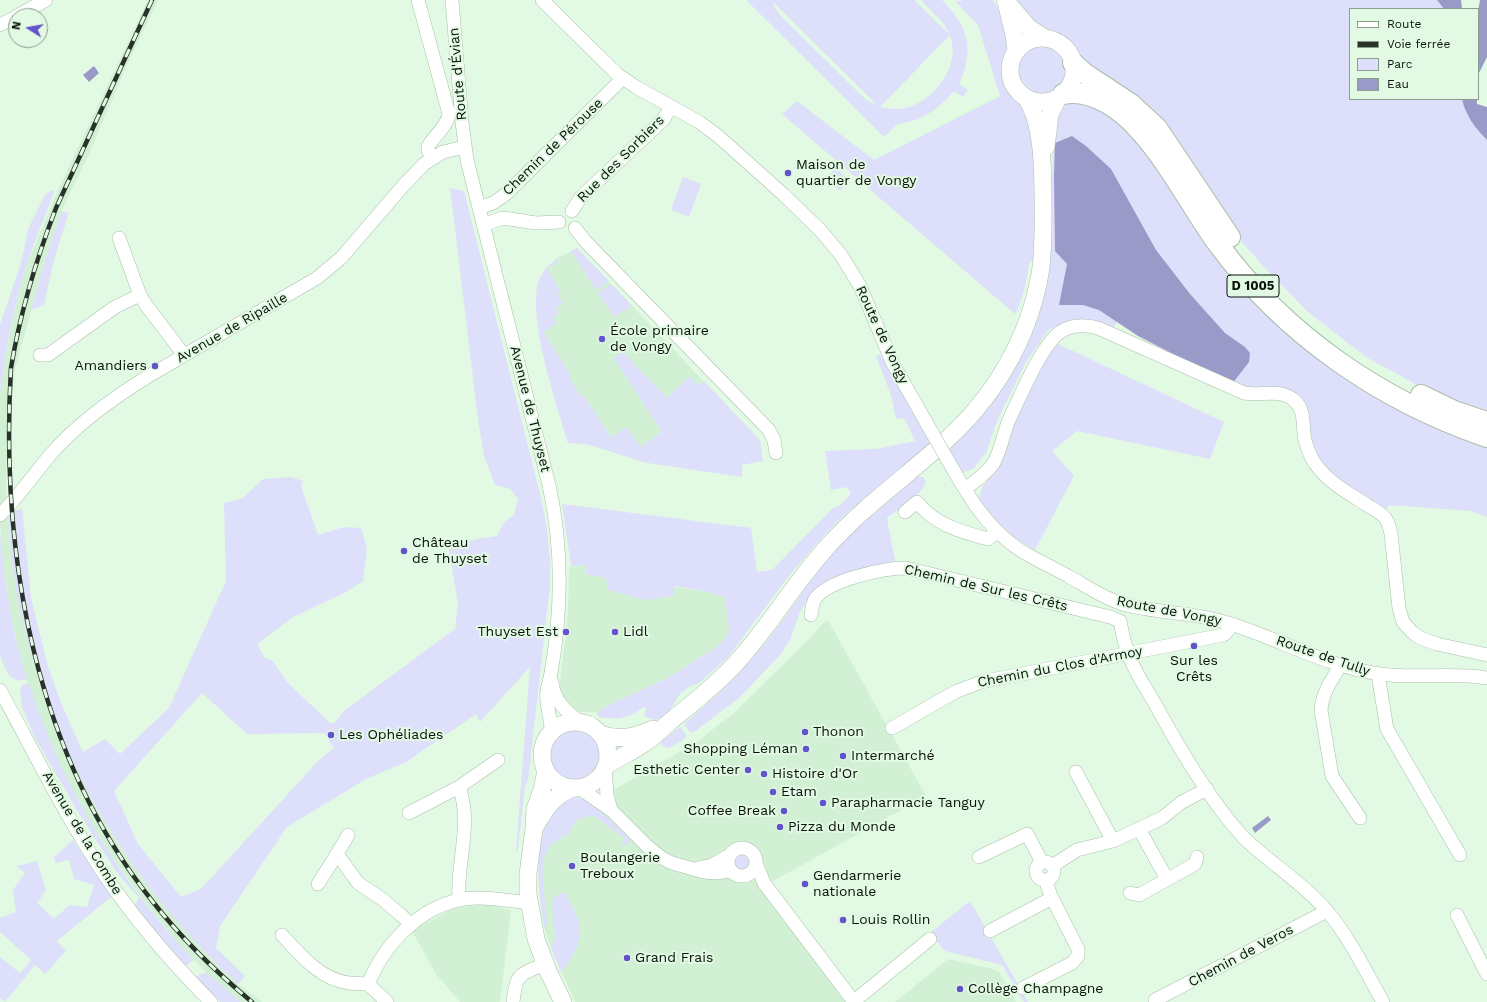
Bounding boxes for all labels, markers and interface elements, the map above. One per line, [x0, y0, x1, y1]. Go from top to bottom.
north arrow [8, 8, 48, 48]
legend [1349, 8, 1479, 100]
text: Route [1387, 17, 1421, 31]
text: N [10, 21, 24, 31]
street label: Route d'Évian [446, 27, 470, 121]
text: Voie ferrée [1387, 37, 1450, 51]
text: Parc [1387, 57, 1413, 71]
text: Eau [1387, 77, 1409, 91]
street label: Chemin de Pérouse [499, 95, 607, 199]
street label: Rue des Sorbiers [574, 112, 668, 206]
place label: Maison de quartier de Vongy [796, 157, 917, 190]
marker: Maison de quartier de Vongy [783, 168, 793, 178]
road number: D 1005 [1227, 275, 1279, 297]
street label: Route de Vongy [852, 283, 912, 387]
street label: Avenue de Ripaille [173, 289, 291, 367]
place label: École primaire de Vongy [610, 323, 709, 356]
marker: École primaire de Vongy [597, 334, 607, 344]
street label: Avenue de Thuyset [506, 344, 554, 474]
place label: Amandiers [74, 358, 147, 374]
marker: Amandiers [150, 361, 160, 371]
place label: Château de Thuyset [412, 535, 487, 568]
marker: Château de Thuyset [399, 546, 409, 556]
street label: Chemin de Sur les Crêts [903, 561, 1069, 615]
street label: Route de Vongy [1115, 593, 1223, 629]
place label: Thuyset Est [477, 624, 558, 640]
place label: Lidl [623, 624, 648, 640]
marker: Thuyset Est [561, 627, 571, 637]
marker: Lidl [610, 627, 620, 637]
street label: Route de Tully [1274, 632, 1372, 680]
marker: Sur les Crêts [1189, 641, 1199, 651]
street label: Chemin du Clos d'Armoy [976, 643, 1144, 691]
place label: Sur les Crêts [1170, 653, 1218, 686]
place label: Thonon [813, 724, 864, 740]
place label: Les Ophéliades [339, 727, 443, 743]
marker: Thonon [800, 727, 810, 737]
marker: Les Ophéliades [326, 730, 336, 740]
place label: Shopping Léman [684, 741, 798, 757]
marker: Shopping Léman [801, 744, 811, 754]
place label: Intermarché [851, 748, 935, 764]
marker: Intermarché [838, 751, 848, 761]
place label: Esthetic Center [633, 762, 740, 778]
marker: Esthetic Center [743, 765, 753, 775]
place label: Histoire d'Or [772, 766, 858, 782]
street label: Avenue de la Combe [38, 768, 126, 898]
marker: Histoire d'Or [759, 769, 769, 779]
place label: Etam [781, 784, 817, 800]
marker: Etam [768, 787, 778, 797]
place label: Parapharmacie Tanguy [831, 795, 985, 811]
marker: Parapharmacie Tanguy [818, 798, 828, 808]
place label: Coffee Break [688, 803, 776, 819]
marker: Coffee Break [779, 806, 789, 816]
place label: Pizza du Monde [788, 819, 896, 835]
marker: Pizza du Monde [775, 822, 785, 832]
place label: Boulangerie Treboux [580, 850, 660, 882]
marker: Boulangerie Treboux [567, 861, 577, 871]
place label: Gendarmerie nationale [813, 868, 901, 900]
marker: Gendarmerie nationale [800, 879, 810, 889]
place label: Louis Rollin [851, 912, 931, 928]
marker: Louis Rollin [838, 915, 848, 925]
street label: Chemin de Veros [1186, 921, 1296, 991]
place label: Grand Frais [635, 950, 713, 966]
marker: Grand Frais [622, 953, 632, 963]
place label: Collège Champagne [968, 981, 1103, 997]
marker: Collège Champagne [955, 984, 965, 994]

